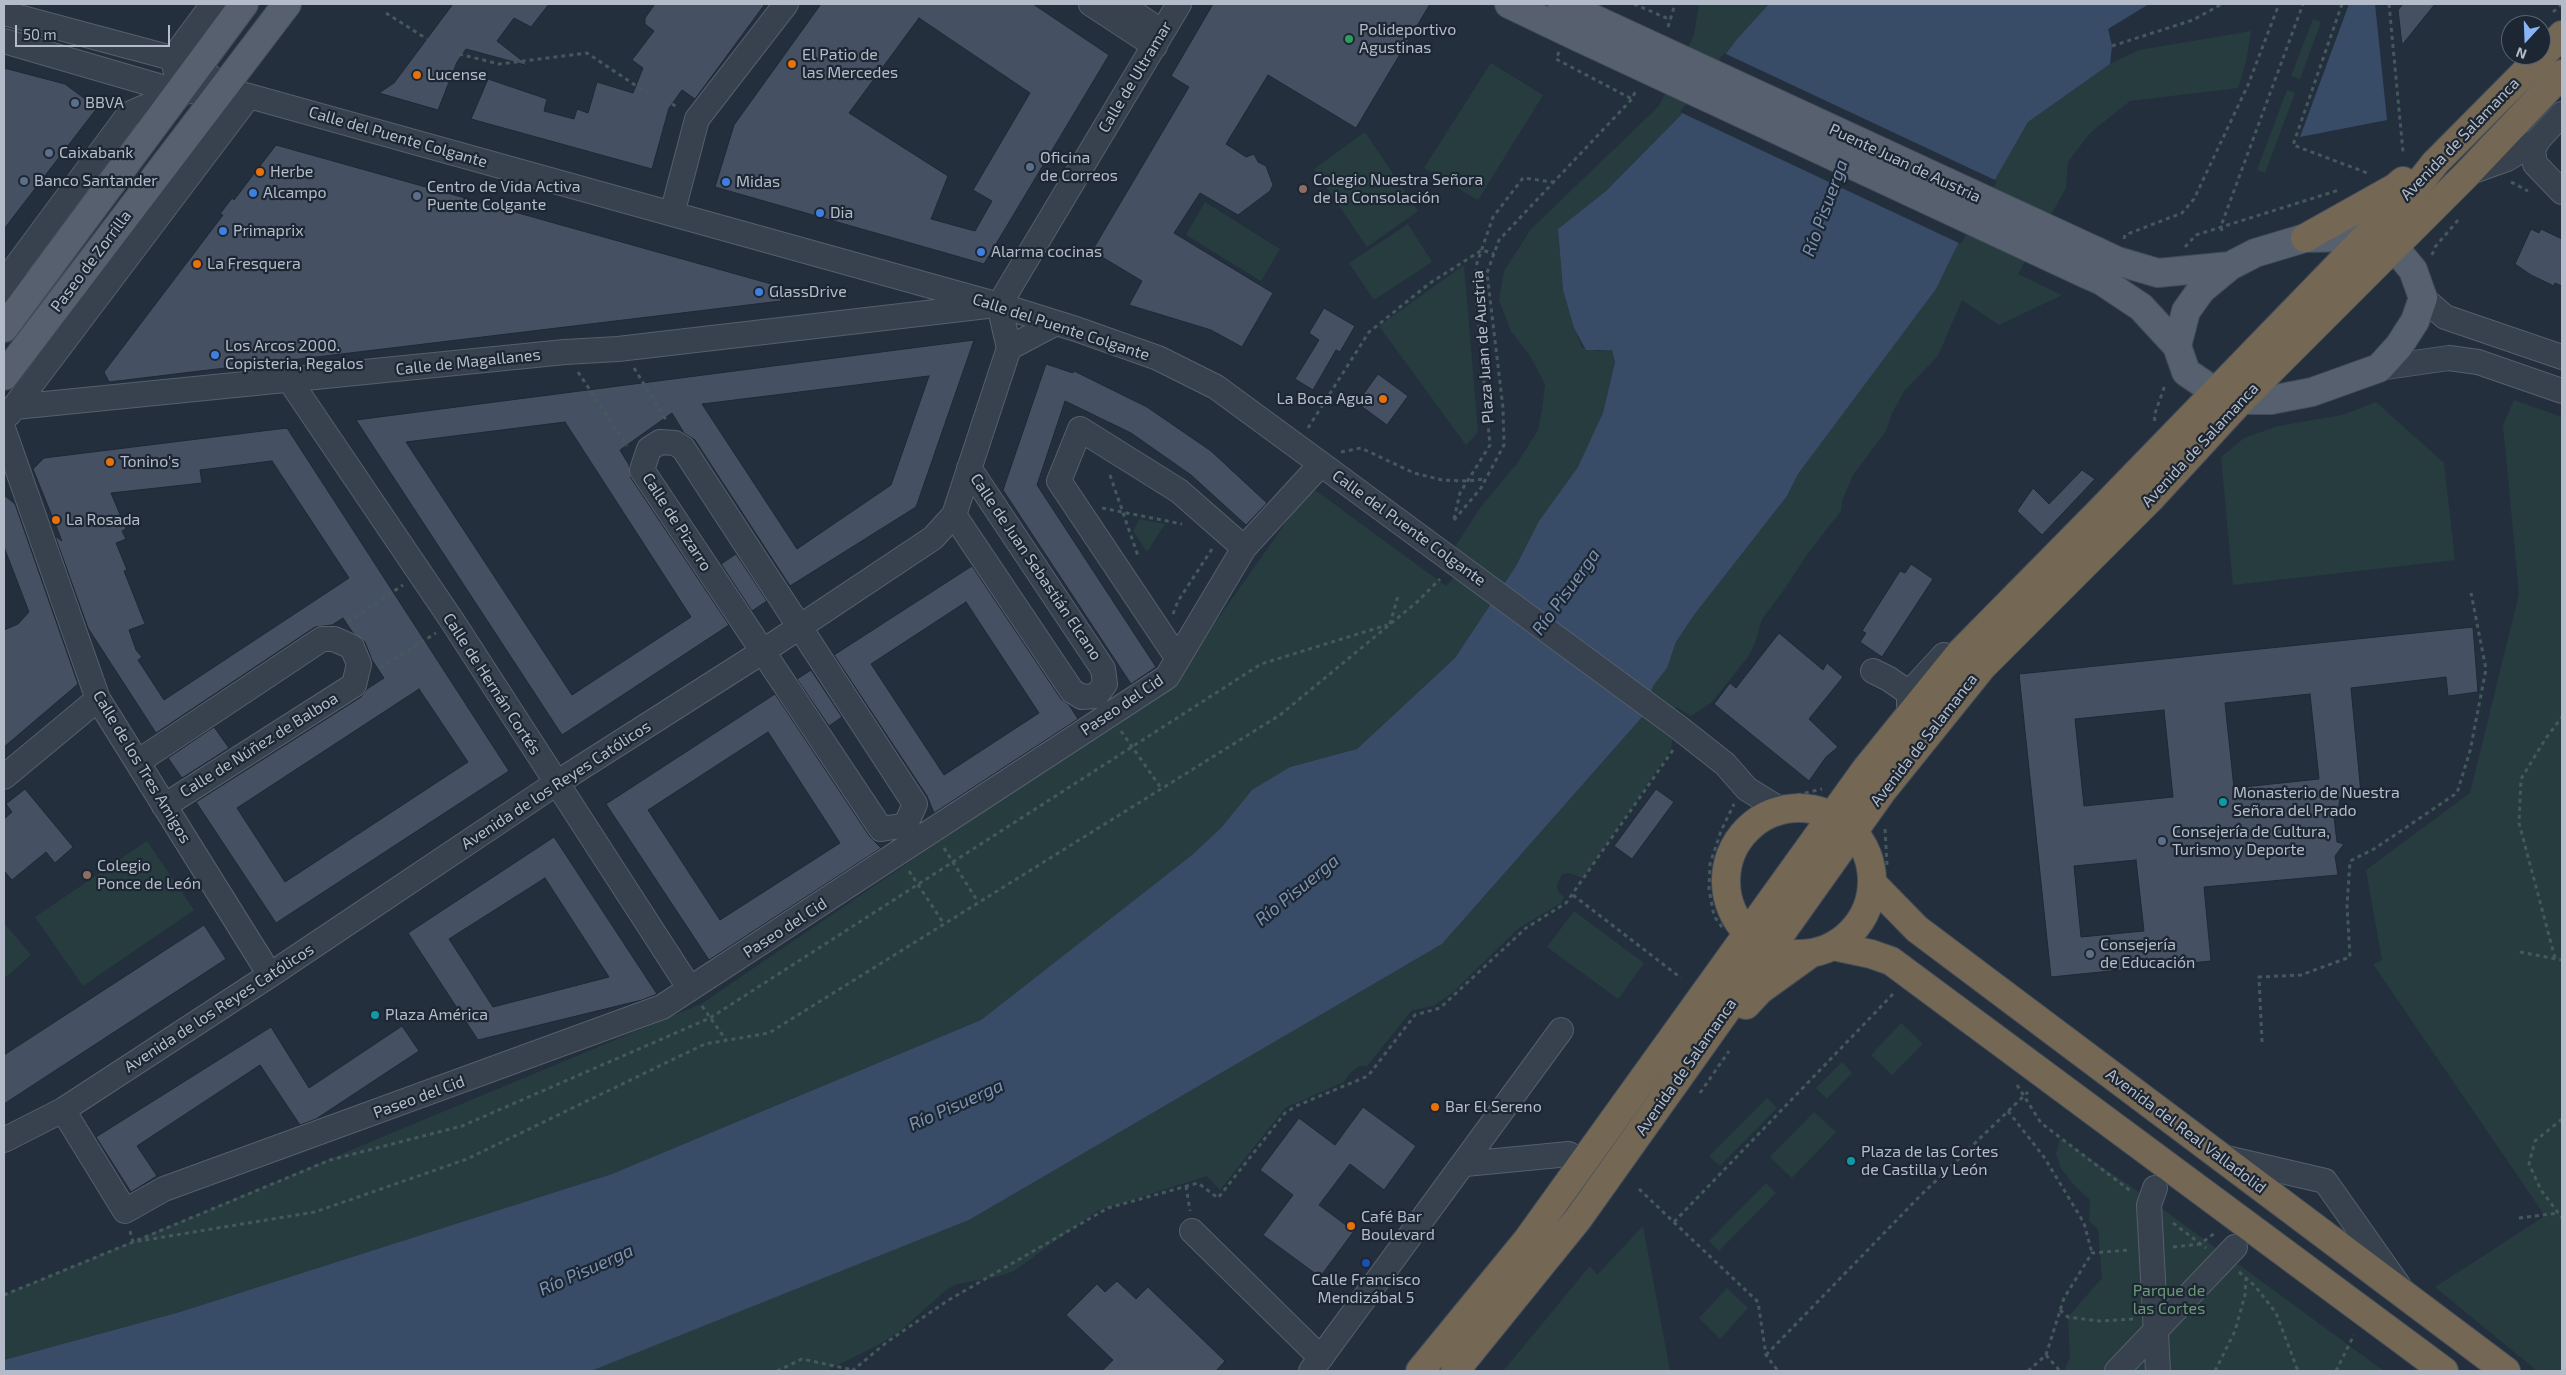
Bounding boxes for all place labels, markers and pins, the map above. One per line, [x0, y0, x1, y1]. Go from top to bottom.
place label: Polideportivo Agustinas [1359, 20, 1456, 58]
marker: Polideportivo Agustinas [1343, 33, 1355, 45]
place label: El Patio de las Mercedes [802, 45, 898, 83]
marker: El Patio de las Mercedes [786, 58, 798, 70]
place label: Lucense [427, 65, 487, 85]
marker: Lucense [411, 69, 423, 81]
place label: BBVA [85, 93, 124, 113]
marker: BBVA [69, 97, 81, 109]
place label: Caixabank [59, 143, 133, 163]
marker: Caixabank [43, 147, 55, 159]
place label: Oficina de Correos [1040, 148, 1118, 186]
marker: Oficina de Correos [1024, 161, 1036, 173]
place label: Herbe [270, 162, 313, 182]
marker: Herbe [254, 166, 266, 178]
place label: Colegio Nuestra Señora de la Consolación [1313, 170, 1483, 208]
place label: Banco Santander [34, 171, 158, 191]
place label: Midas [736, 172, 780, 192]
marker: Banco Santander [18, 175, 30, 187]
marker: Midas [720, 176, 732, 188]
place label: Centro de Vida Activa Puente Colgante [427, 177, 581, 215]
place label: Alcampo [263, 183, 327, 203]
marker: Colegio Nuestra Señora de la Consolación [1297, 183, 1309, 195]
marker: Alcampo [247, 187, 259, 199]
marker: Centro de Vida Activa Puente Colgante [411, 190, 423, 202]
place label: Dia [830, 203, 853, 223]
marker: Dia [814, 207, 826, 219]
place label: Primaprix [233, 221, 304, 241]
marker: Primaprix [217, 225, 229, 237]
place label: Alarma cocinas [991, 242, 1102, 262]
marker: Alarma cocinas [975, 246, 987, 258]
place label: La Fresquera [207, 254, 301, 274]
marker: La Fresquera [191, 258, 203, 270]
place label: GlassDrive [769, 282, 847, 302]
marker: GlassDrive [753, 286, 765, 298]
place label: Los Arcos 2000. Copisteria, Regalos [225, 336, 364, 374]
marker: Los Arcos 2000. Copisteria, Regalos [209, 349, 221, 361]
place label: La Boca Agua [1276, 389, 1373, 409]
marker: La Boca Agua [1377, 393, 1389, 405]
place label: Tonino's [120, 452, 179, 472]
marker: Tonino's [104, 456, 116, 468]
place label: La Rosada [66, 510, 140, 530]
marker: La Rosada [50, 514, 62, 526]
place label: Monasterio de Nuestra Señora del Prado [2233, 783, 2400, 821]
marker: Monasterio de Nuestra Señora del Prado [2217, 796, 2229, 808]
place label: Consejería de Cultura, Turismo y Deporte [2172, 822, 2330, 860]
marker: Consejería de Cultura, Turismo y Deporte [2156, 835, 2168, 847]
place label: Colegio Ponce de León [97, 856, 201, 894]
marker: Colegio Ponce de León [81, 869, 93, 881]
place label: Consejería de Educación [2100, 935, 2195, 973]
marker: Consejería de Educación [2084, 948, 2096, 960]
place label: Plaza América [385, 1005, 488, 1025]
marker: Plaza América [369, 1009, 381, 1021]
place label: Bar El Sereno [1445, 1097, 1542, 1117]
marker: Bar El Sereno [1429, 1101, 1441, 1113]
place label: Plaza de las Cortes de Castilla y León [1861, 1142, 1998, 1180]
marker: Plaza de las Cortes de Castilla y León [1845, 1155, 1857, 1167]
place label: Café Bar Boulevard [1361, 1207, 1435, 1245]
marker: Café Bar Boulevard [1345, 1220, 1357, 1232]
marker: Calle Francisco Mendizábal 5 [1360, 1257, 1372, 1269]
place label: Calle Francisco Mendizábal 5 [1311, 1270, 1421, 1308]

